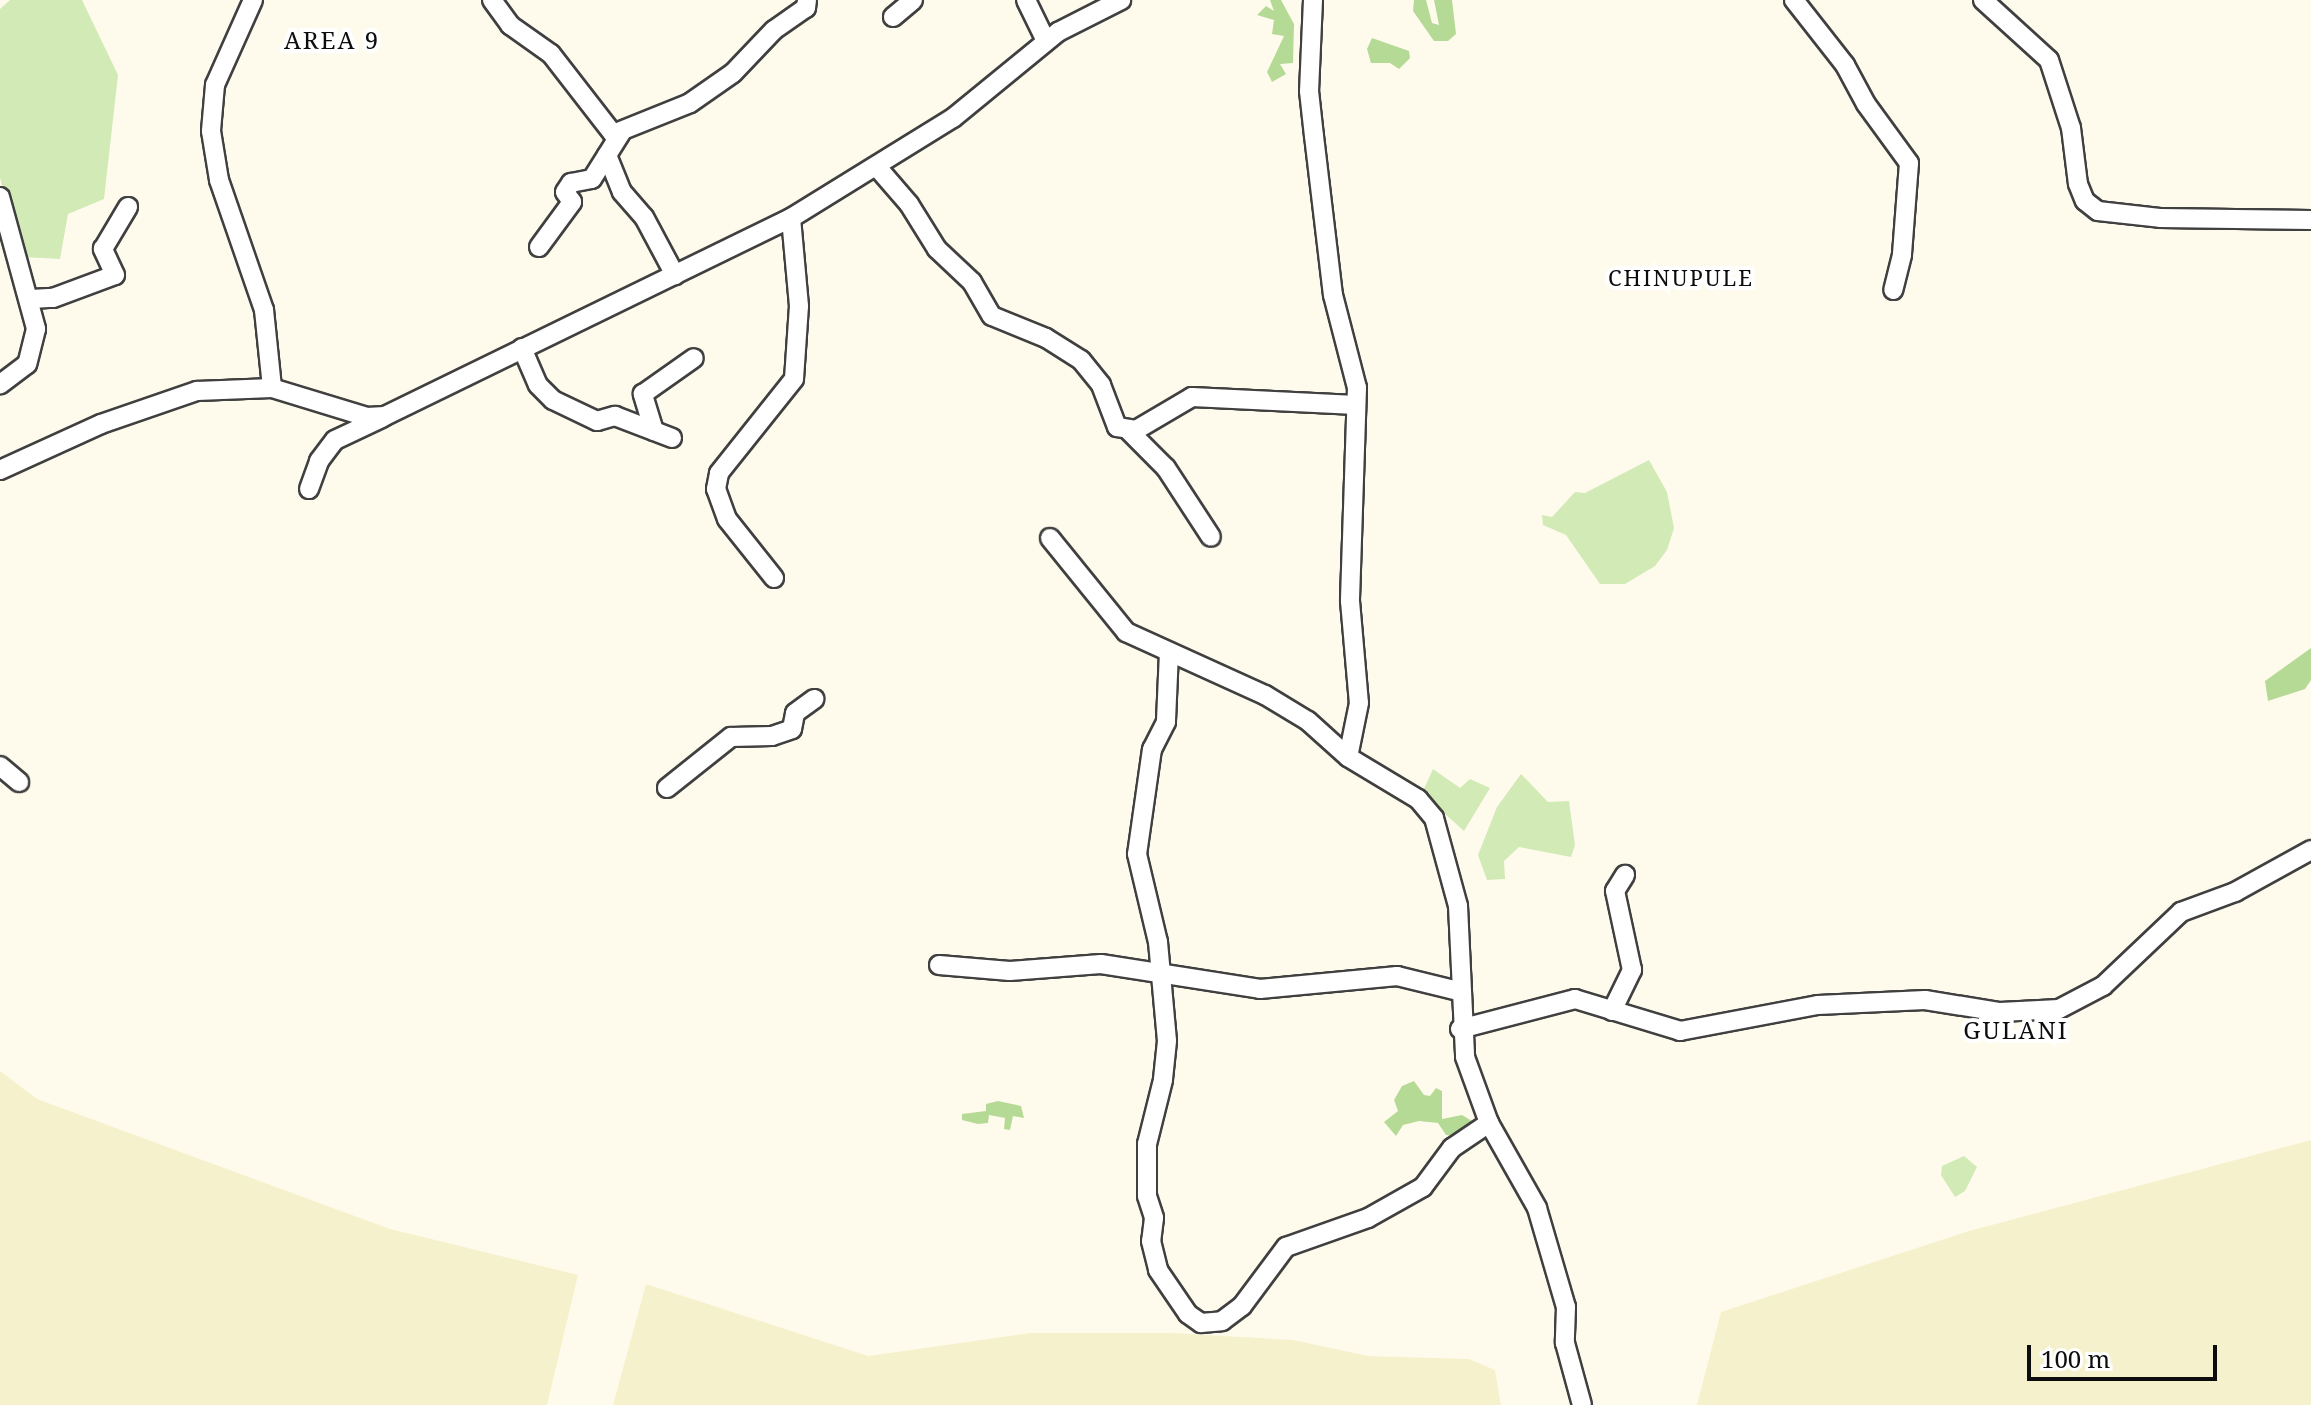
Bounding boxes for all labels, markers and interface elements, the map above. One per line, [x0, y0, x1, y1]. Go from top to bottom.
district label: AREA 9 [284, 26, 380, 54]
district label: CHINUPULE [1608, 265, 1754, 291]
district label: GULANI [1963, 1016, 2069, 1044]
scale bar [2031, 1329, 2221, 1379]
text: 100 m [2041, 1342, 2110, 1375]

